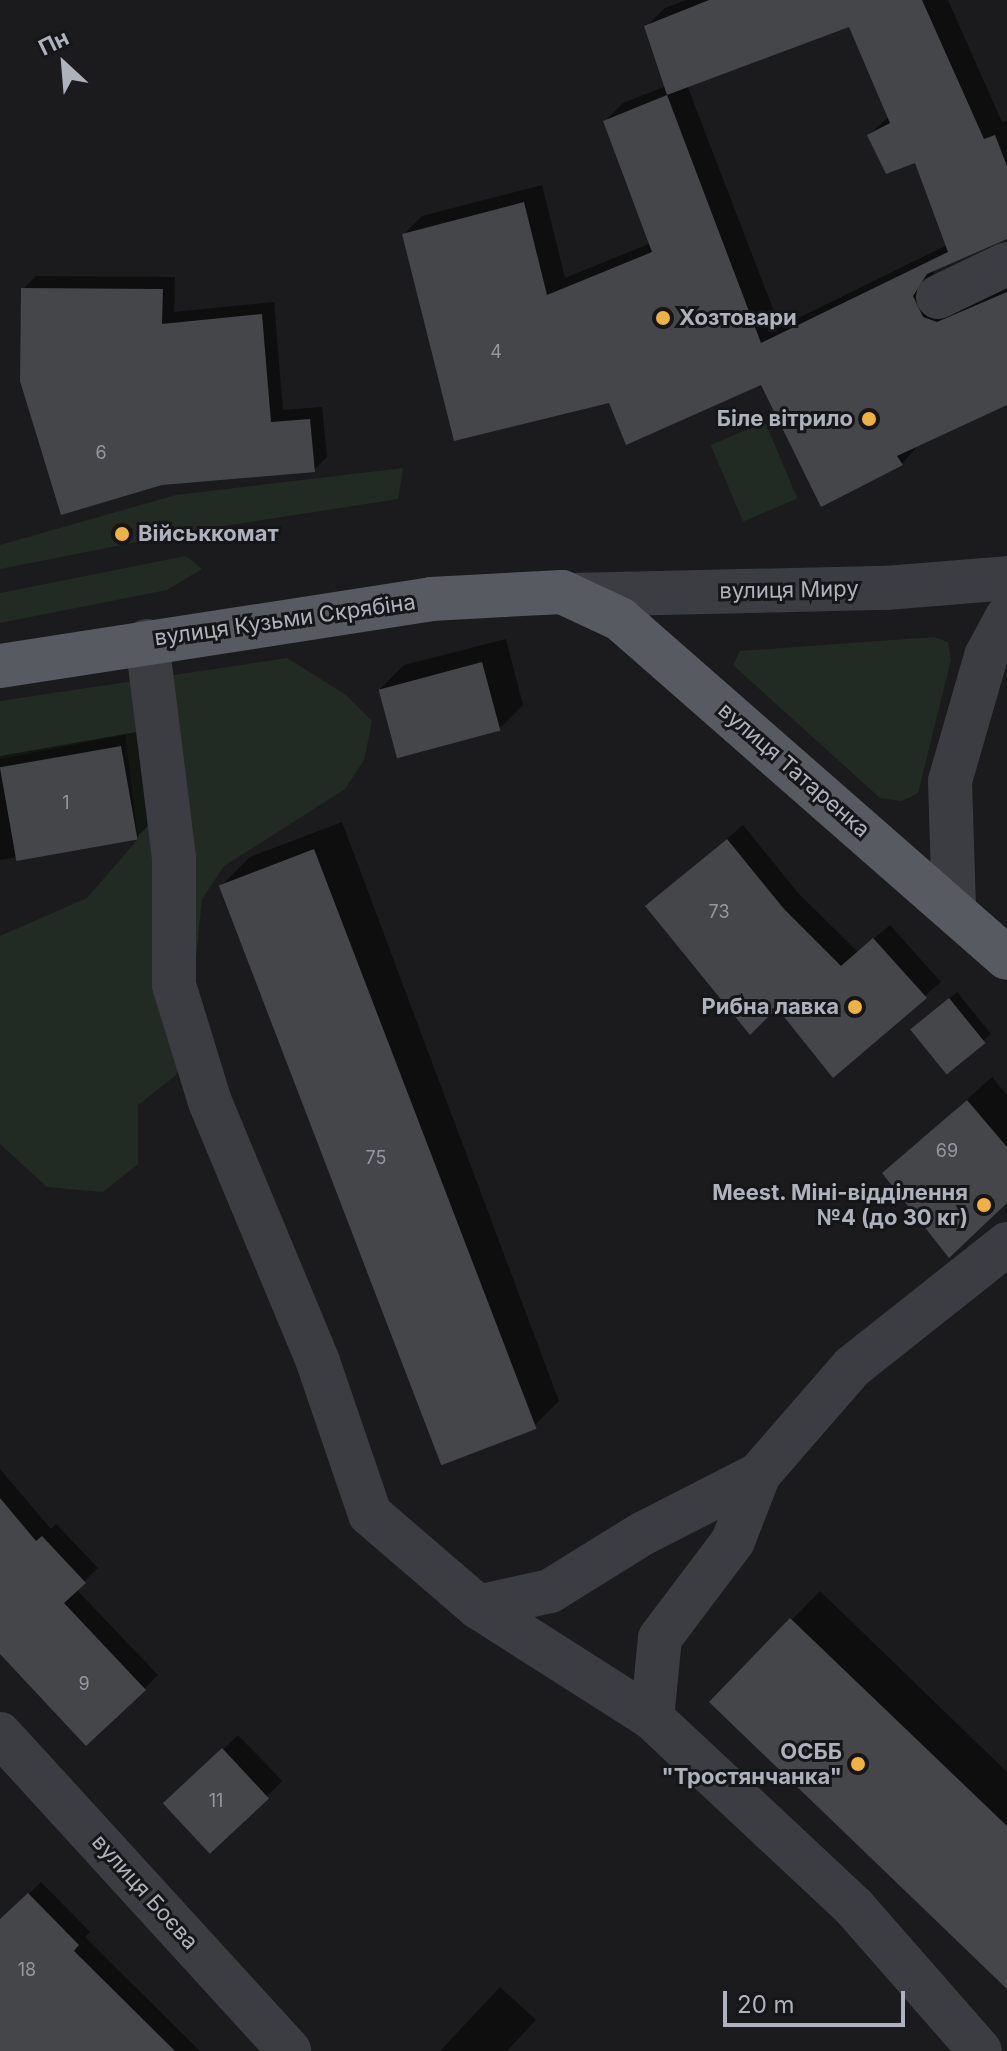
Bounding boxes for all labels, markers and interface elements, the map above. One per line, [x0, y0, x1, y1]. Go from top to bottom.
north arrow [24, 24, 104, 104]
text: Пн [34, 24, 73, 61]
place label: Хозтовари [679, 305, 797, 331]
marker: Хозтовари [654, 309, 672, 327]
house number: 4 [490, 341, 502, 363]
place label: Біле вітрило [717, 406, 853, 432]
marker: Біле вітрило [860, 410, 878, 428]
house number: 6 [95, 442, 107, 464]
place label: Військкомат [138, 521, 279, 547]
marker: Військкомат [113, 525, 131, 543]
street label: вулиця Миру [719, 576, 859, 604]
street label: вулиця Кузьми Скрябіна [153, 589, 417, 651]
street label: вулиця Татаренка [713, 697, 875, 843]
house number: 1 [62, 792, 70, 814]
house number: 73 [708, 901, 730, 923]
place label: Рибна лавка [702, 994, 839, 1020]
marker: Рибна лавка [846, 998, 864, 1016]
house number: 69 [936, 1140, 958, 1162]
house number: 75 [366, 1147, 386, 1169]
place label: Meest. Міні-відділення №4 (до 30 кг) [711, 1179, 968, 1230]
marker: Meest. Міні-відділення №4 (до 30 кг) [975, 1196, 993, 1214]
house number: 9 [78, 1673, 90, 1695]
place label: ОСББ "Тростянчанка" [662, 1738, 842, 1790]
marker: ОСББ "Тростянчанка" [849, 1755, 867, 1773]
house number: 11 [209, 1790, 223, 1812]
street label: вулиця Боєва [86, 1829, 204, 1955]
house number: 18 [18, 1959, 36, 1981]
scale bar [727, 1975, 909, 2025]
text: 20 m [737, 1990, 795, 2019]

